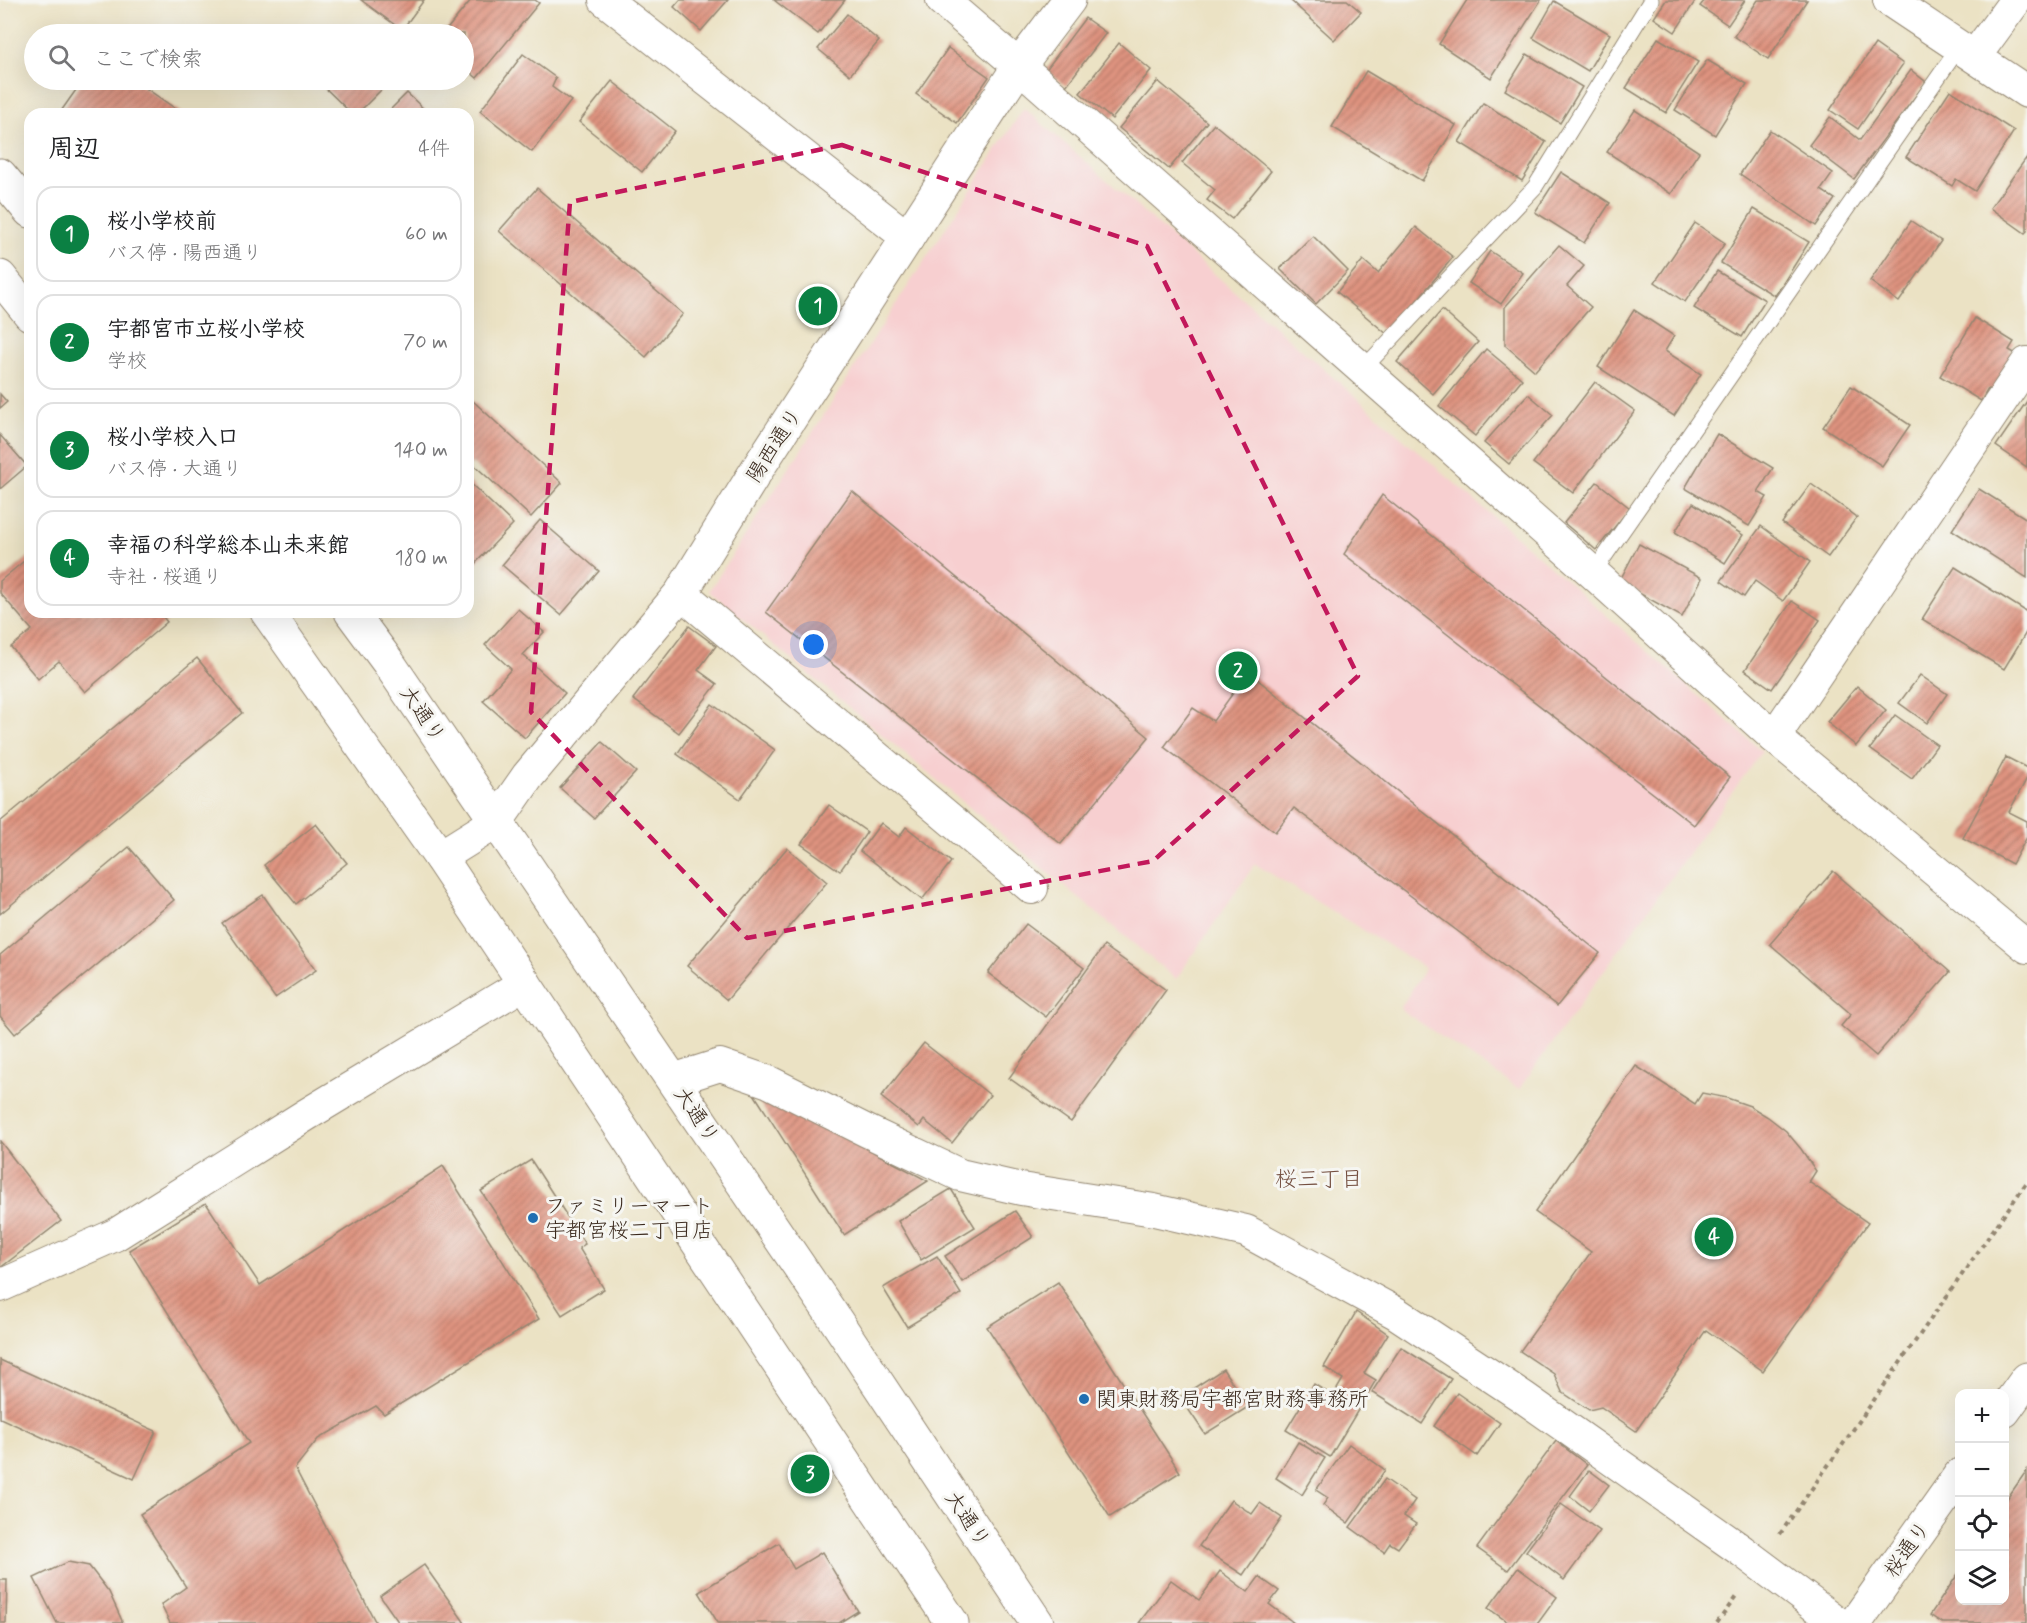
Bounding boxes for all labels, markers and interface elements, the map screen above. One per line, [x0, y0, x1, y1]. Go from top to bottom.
search box [24, 24, 474, 90]
icon: search [45, 41, 78, 74]
text: ここで検索 [93, 46, 203, 74]
text: 周辺 [48, 133, 100, 167]
text: 4件 [418, 136, 450, 163]
text: 桜小学校前 [107, 208, 217, 236]
text: 1 [65, 221, 74, 248]
text: 60 m [405, 221, 448, 248]
text: バス停 · 陽西通り [107, 240, 262, 267]
pin: 1 [798, 284, 838, 328]
text: 宇都宮市立桜小学校 [107, 316, 305, 344]
text: 2 [65, 329, 74, 356]
text: 70 m [403, 329, 448, 356]
text: 学校 [107, 348, 147, 375]
street label: 陽西通り [740, 403, 809, 488]
text: 桜小学校入口 [107, 424, 239, 452]
text: 3 [65, 437, 74, 464]
text: 140 m [394, 437, 448, 464]
text: バス停 · 大通り [107, 456, 242, 483]
text: 幸福の科学総本山未来館 [107, 532, 349, 560]
text: 4 [64, 545, 75, 572]
text: 180 m [395, 545, 448, 572]
text: 寺社 · 桜通り [107, 564, 222, 591]
your location [799, 630, 828, 659]
pin: 2 [1218, 648, 1258, 694]
street label: 大通り [393, 681, 451, 749]
street label: 大通り [667, 1082, 725, 1150]
district label: 桜三丁目 [1275, 1166, 1363, 1194]
place label: ファミリーマート 宇都宮桜二丁目店 [545, 1193, 713, 1245]
marker: ファミリーマート 宇都宮桜二丁目店 [526, 1211, 540, 1225]
pin: 4 [1694, 1214, 1734, 1260]
place label: 関東財務局宇都宮財務事務所 [1096, 1386, 1369, 1414]
map controls [1955, 1389, 2009, 1605]
button: + [1955, 1389, 2009, 1443]
marker: 関東財務局宇都宮財務事務所 [1077, 1392, 1091, 1406]
button: − [1955, 1443, 2009, 1497]
pin: 3 [790, 1452, 830, 1496]
street label: 大通り [938, 1486, 996, 1554]
button: locate [1955, 1497, 2009, 1551]
street label: 桜通り [1878, 1516, 1937, 1583]
button: layers [1955, 1551, 2009, 1605]

